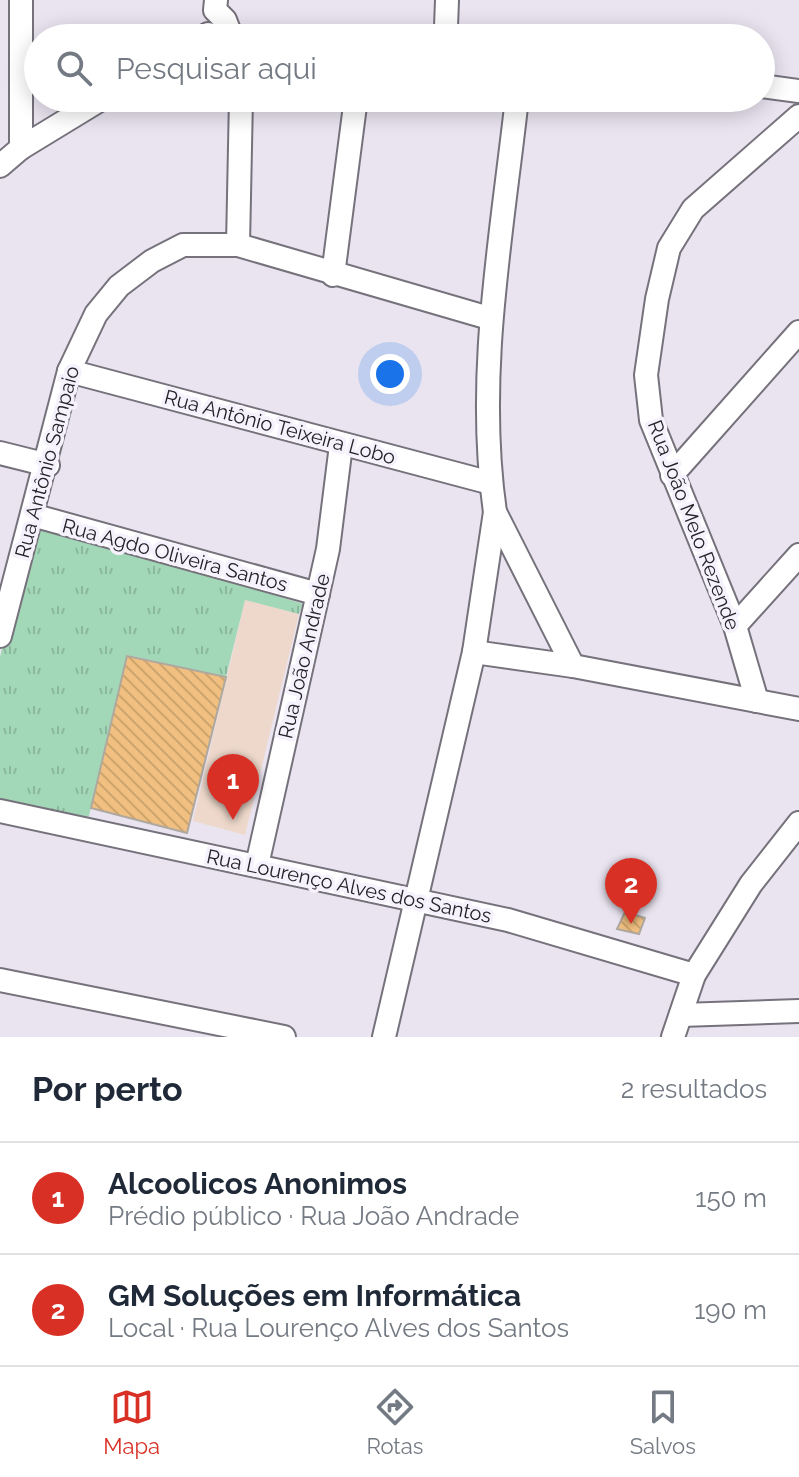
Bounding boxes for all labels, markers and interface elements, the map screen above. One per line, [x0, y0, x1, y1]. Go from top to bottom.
search box [24, 24, 775, 112]
icon: search [52, 46, 96, 90]
text: Pesquisar aqui [116, 51, 317, 86]
your location [370, 354, 410, 394]
street label: Rua Antônio Sampaio [10, 363, 84, 561]
street label: Rua Antônio Teixeira Lobo [162, 385, 398, 469]
street label: Rua João Melo Rezende [643, 417, 745, 633]
street label: Rua Agdo Oliveira Santos [60, 513, 290, 597]
street label: Rua João Andrade [273, 571, 335, 741]
pin: 1 [207, 754, 259, 820]
street label: Rua Lourenço Alves dos Santos [204, 844, 494, 928]
pin: 2 [605, 858, 657, 924]
text: Por perto [32, 1069, 183, 1109]
text: 2 resultados [621, 1074, 767, 1104]
text: Alcoolicos Anonimos [108, 1166, 407, 1201]
text: 1 [52, 1183, 64, 1213]
text: 150 m [695, 1183, 767, 1213]
text: Prédio público · Rua João Andrade [108, 1201, 519, 1231]
text: GM Soluções em Informática [108, 1278, 521, 1313]
text: 2 [51, 1295, 65, 1325]
text: 190 m [694, 1295, 767, 1325]
text: Local · Rua Lourenço Alves dos Santos [108, 1313, 569, 1343]
tab: Mapa [103, 1385, 160, 1459]
tab: Rotas [366, 1385, 423, 1459]
tab: Salvos [630, 1385, 696, 1459]

